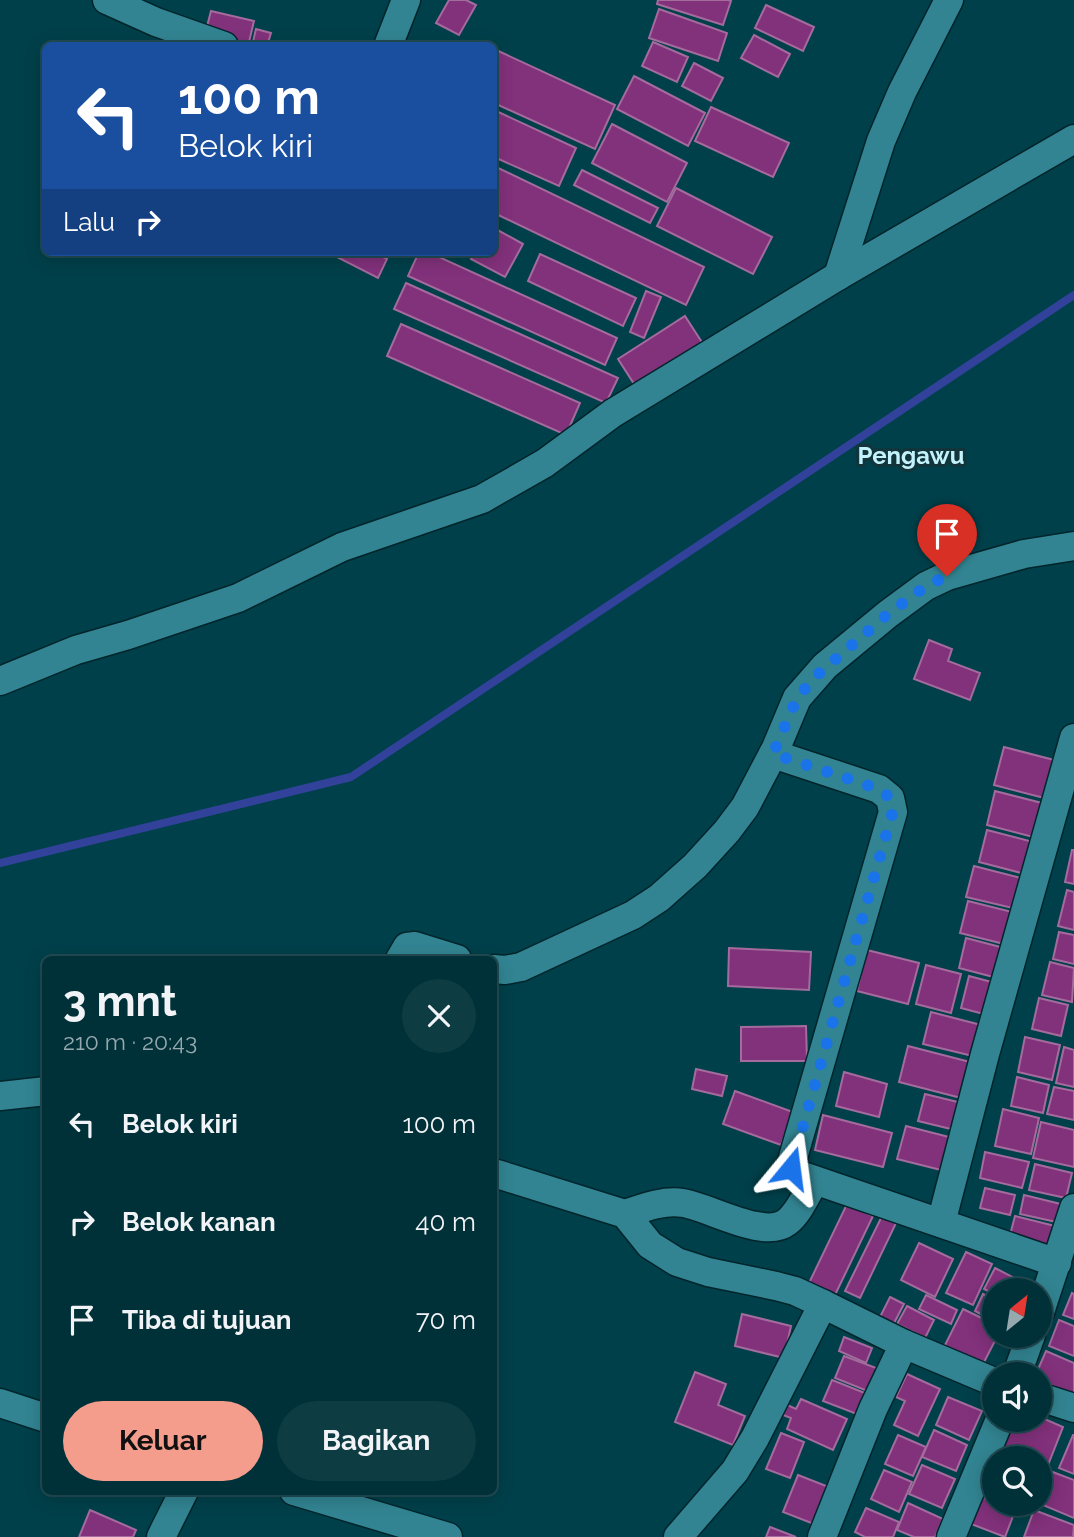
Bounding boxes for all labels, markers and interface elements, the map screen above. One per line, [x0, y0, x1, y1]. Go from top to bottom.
text: 100 m [178, 68, 320, 125]
icon: left [63, 70, 154, 161]
text: Belok kiri [178, 127, 313, 164]
icon: right [129, 203, 167, 241]
text: Lalu [63, 207, 115, 237]
district label: Pengawu [857, 441, 965, 470]
pin [917, 504, 977, 576]
icon: arrive [928, 515, 966, 553]
text: 3 mnt [63, 977, 177, 1026]
button: close [402, 979, 476, 1053]
text: 210 m · 20:43 [63, 1028, 197, 1055]
icon: left [63, 1105, 101, 1143]
text: Belok kiri [122, 1109, 238, 1139]
text: 100 m [403, 1109, 476, 1139]
position arrow [754, 1131, 828, 1205]
icon: right [63, 1203, 101, 1241]
text: Belok kanan [122, 1207, 276, 1237]
text: 40 m [415, 1207, 476, 1237]
north arrow [982, 1278, 1052, 1348]
map controls [982, 1278, 1052, 1516]
icon: arrive [63, 1301, 101, 1339]
text: Tiba di tujuan [122, 1305, 292, 1335]
text: 70 m [416, 1305, 476, 1335]
button: sound [982, 1362, 1052, 1432]
button: Keluar [63, 1401, 263, 1481]
button: Bagikan [277, 1401, 476, 1481]
button: search [982, 1446, 1052, 1516]

